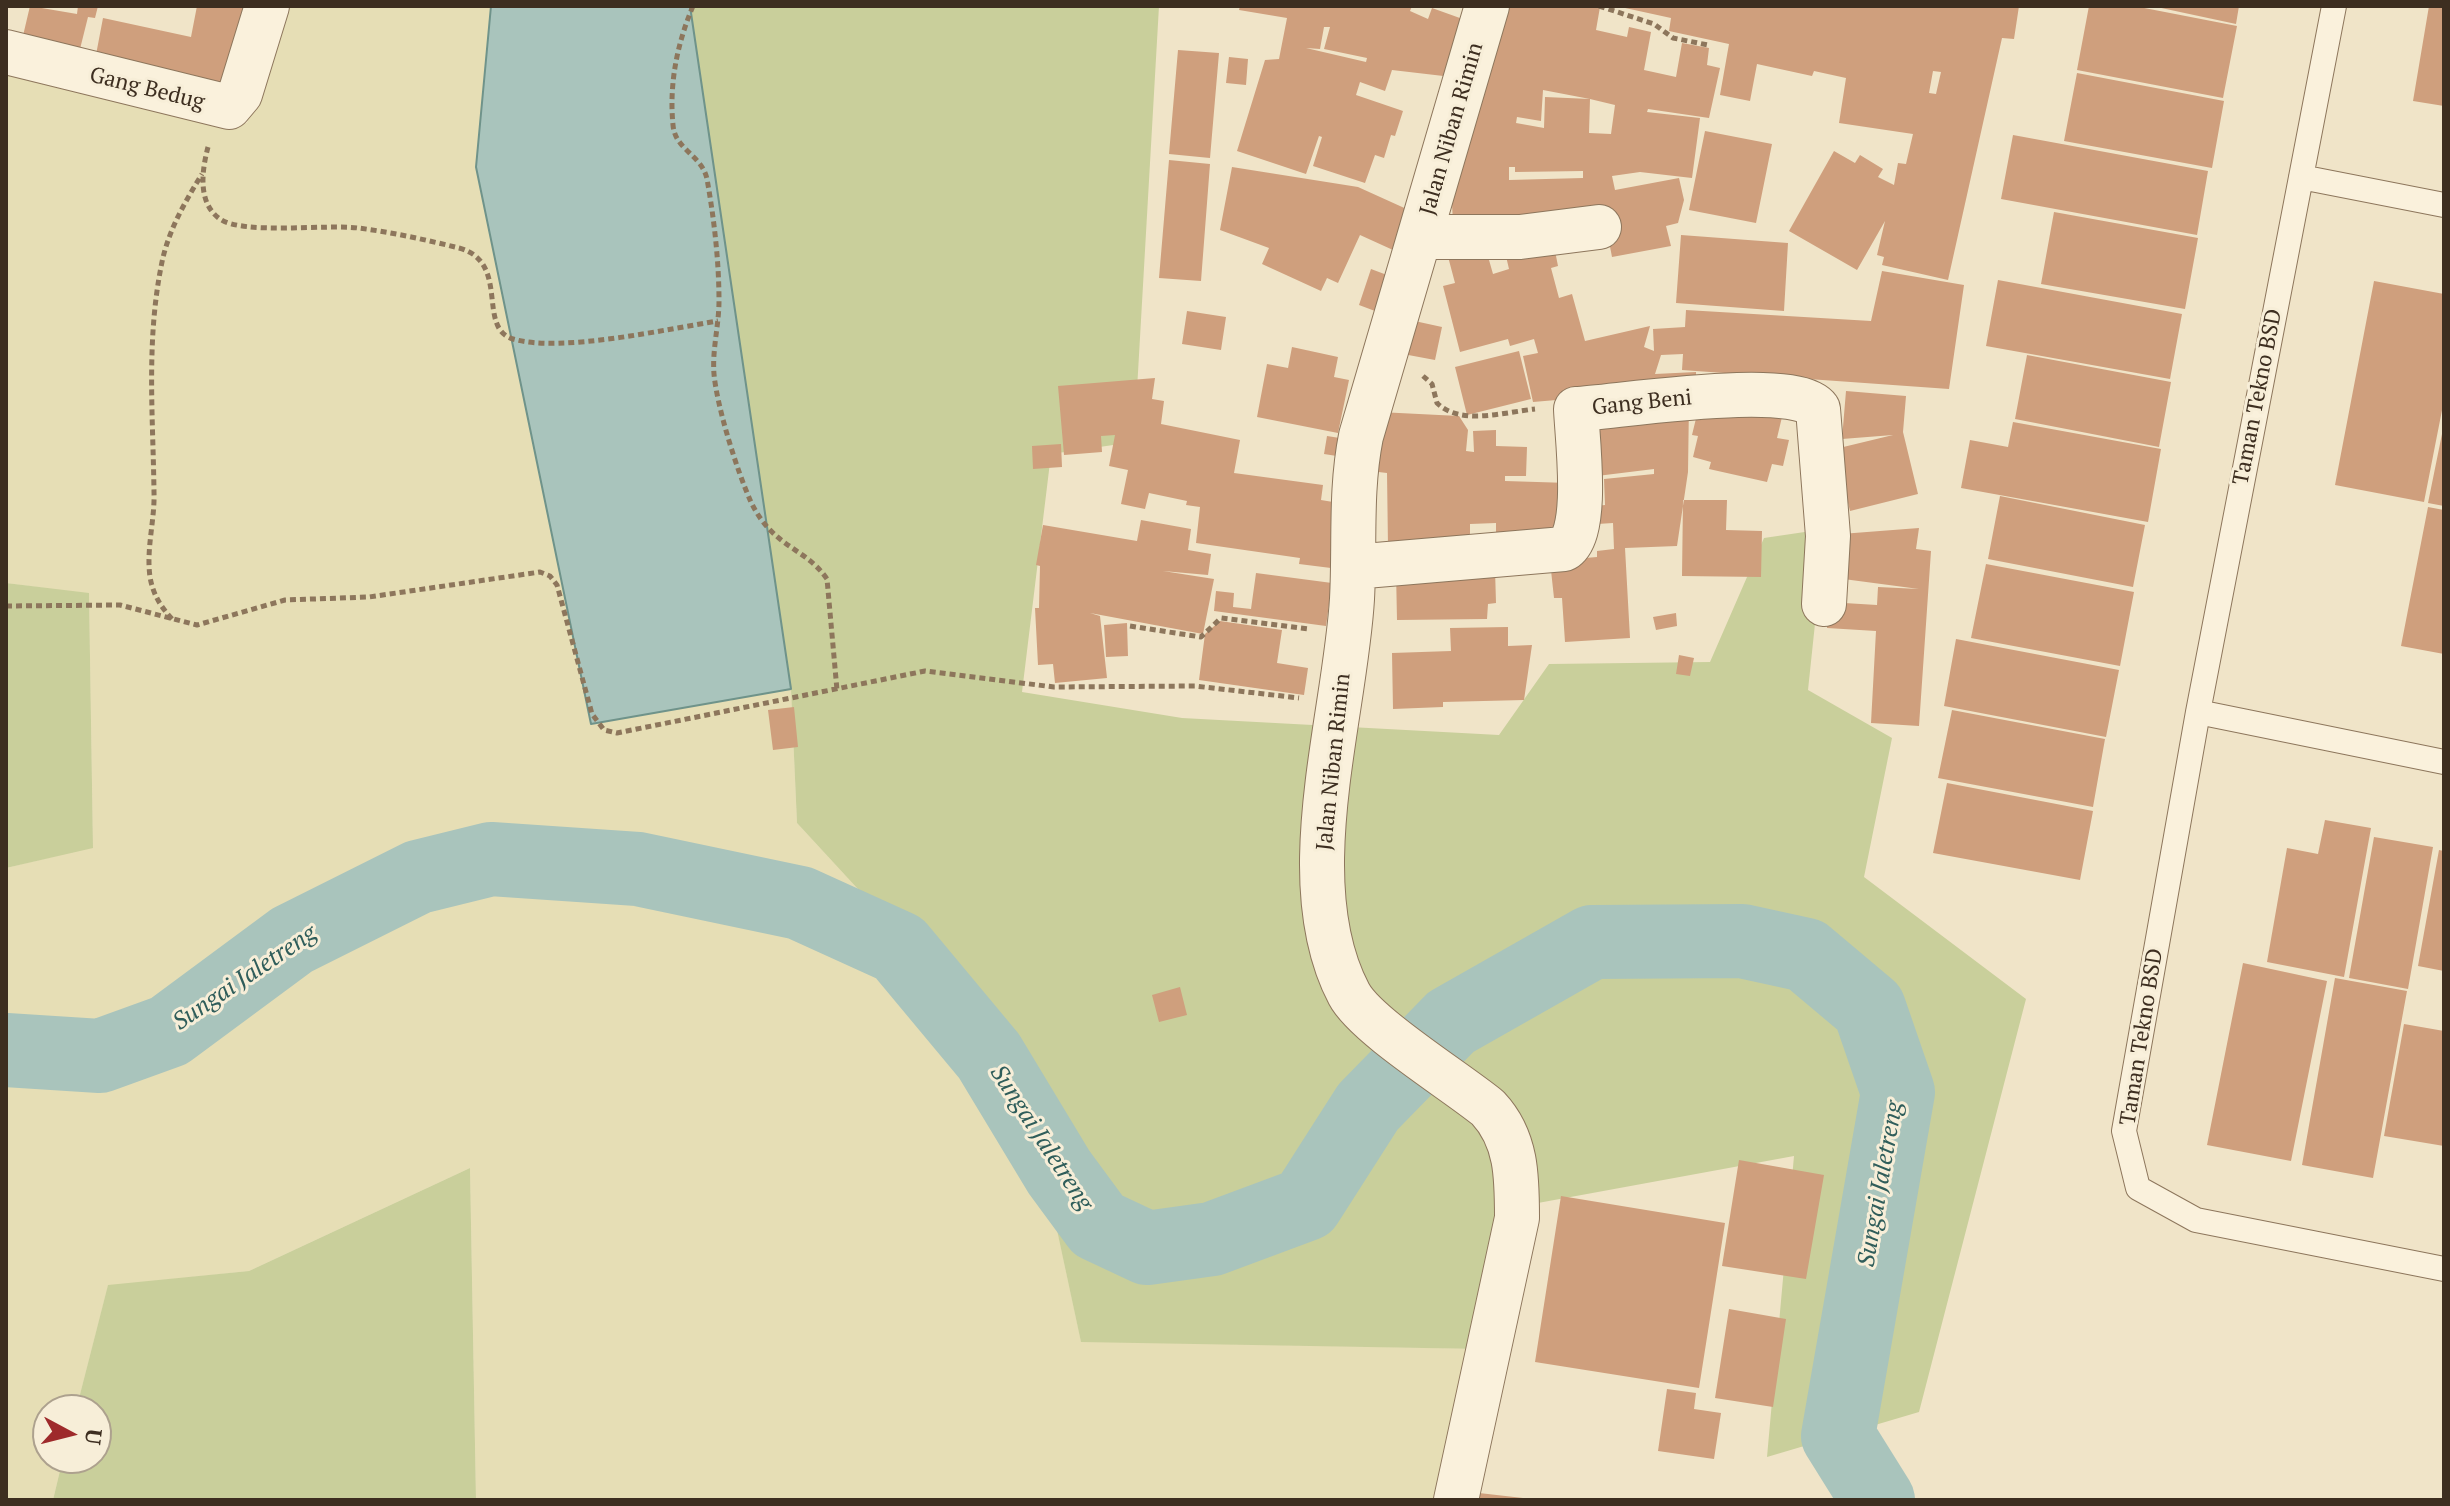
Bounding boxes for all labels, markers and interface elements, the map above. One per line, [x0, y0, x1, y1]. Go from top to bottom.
street label: Jalan Niban Rimin [1415, 40, 1489, 218]
street label: Gang Bedug [87, 62, 207, 116]
street label: Taman Tekno BSD [2228, 307, 2288, 487]
street label: Gang Beni [1591, 385, 1693, 421]
street label: Jalan Niban Rimin [1312, 672, 1356, 852]
water label: Sungai Jaletreng [168, 919, 322, 1037]
street label: Taman Tekno BSD [2115, 947, 2169, 1127]
water label: Sungai Jaletreng [983, 1060, 1099, 1216]
water label: Sungai Jaletreng [1852, 1099, 1910, 1269]
north arrow [32, 1394, 112, 1474]
text: U [79, 1427, 110, 1446]

